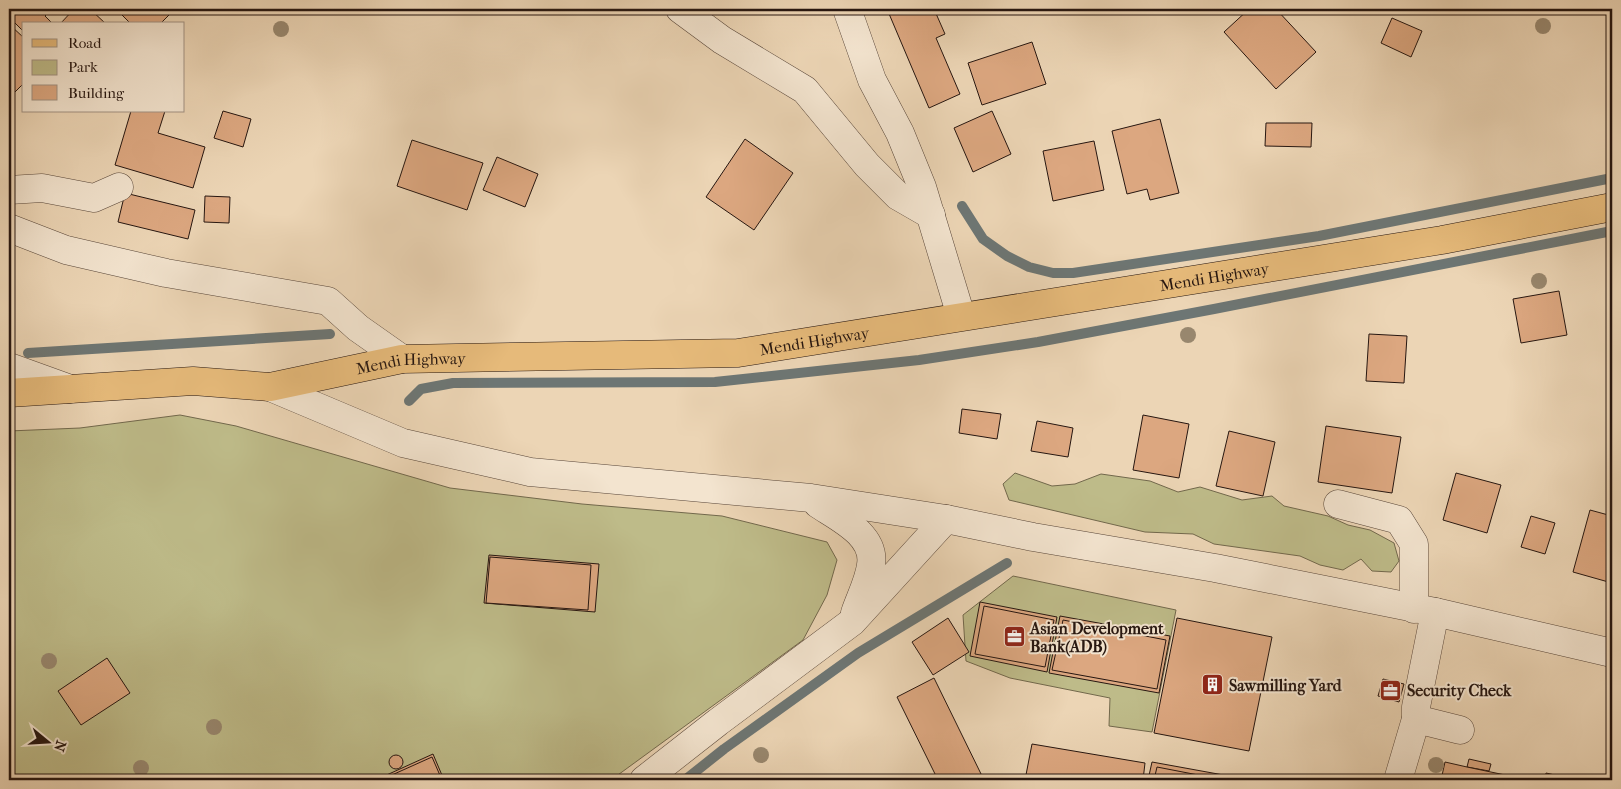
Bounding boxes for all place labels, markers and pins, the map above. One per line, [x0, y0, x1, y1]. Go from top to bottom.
place label: Asian Development Bank(ADB) [1029, 619, 1164, 657]
office icon: Asian Development Bank(ADB) [1002, 625, 1026, 649]
building icon: Sawmilling Yard [1201, 673, 1225, 697]
place label: Sawmilling Yard [1229, 676, 1343, 696]
office icon: Security Check [1379, 678, 1403, 702]
place label: Security Check [1407, 681, 1512, 701]

